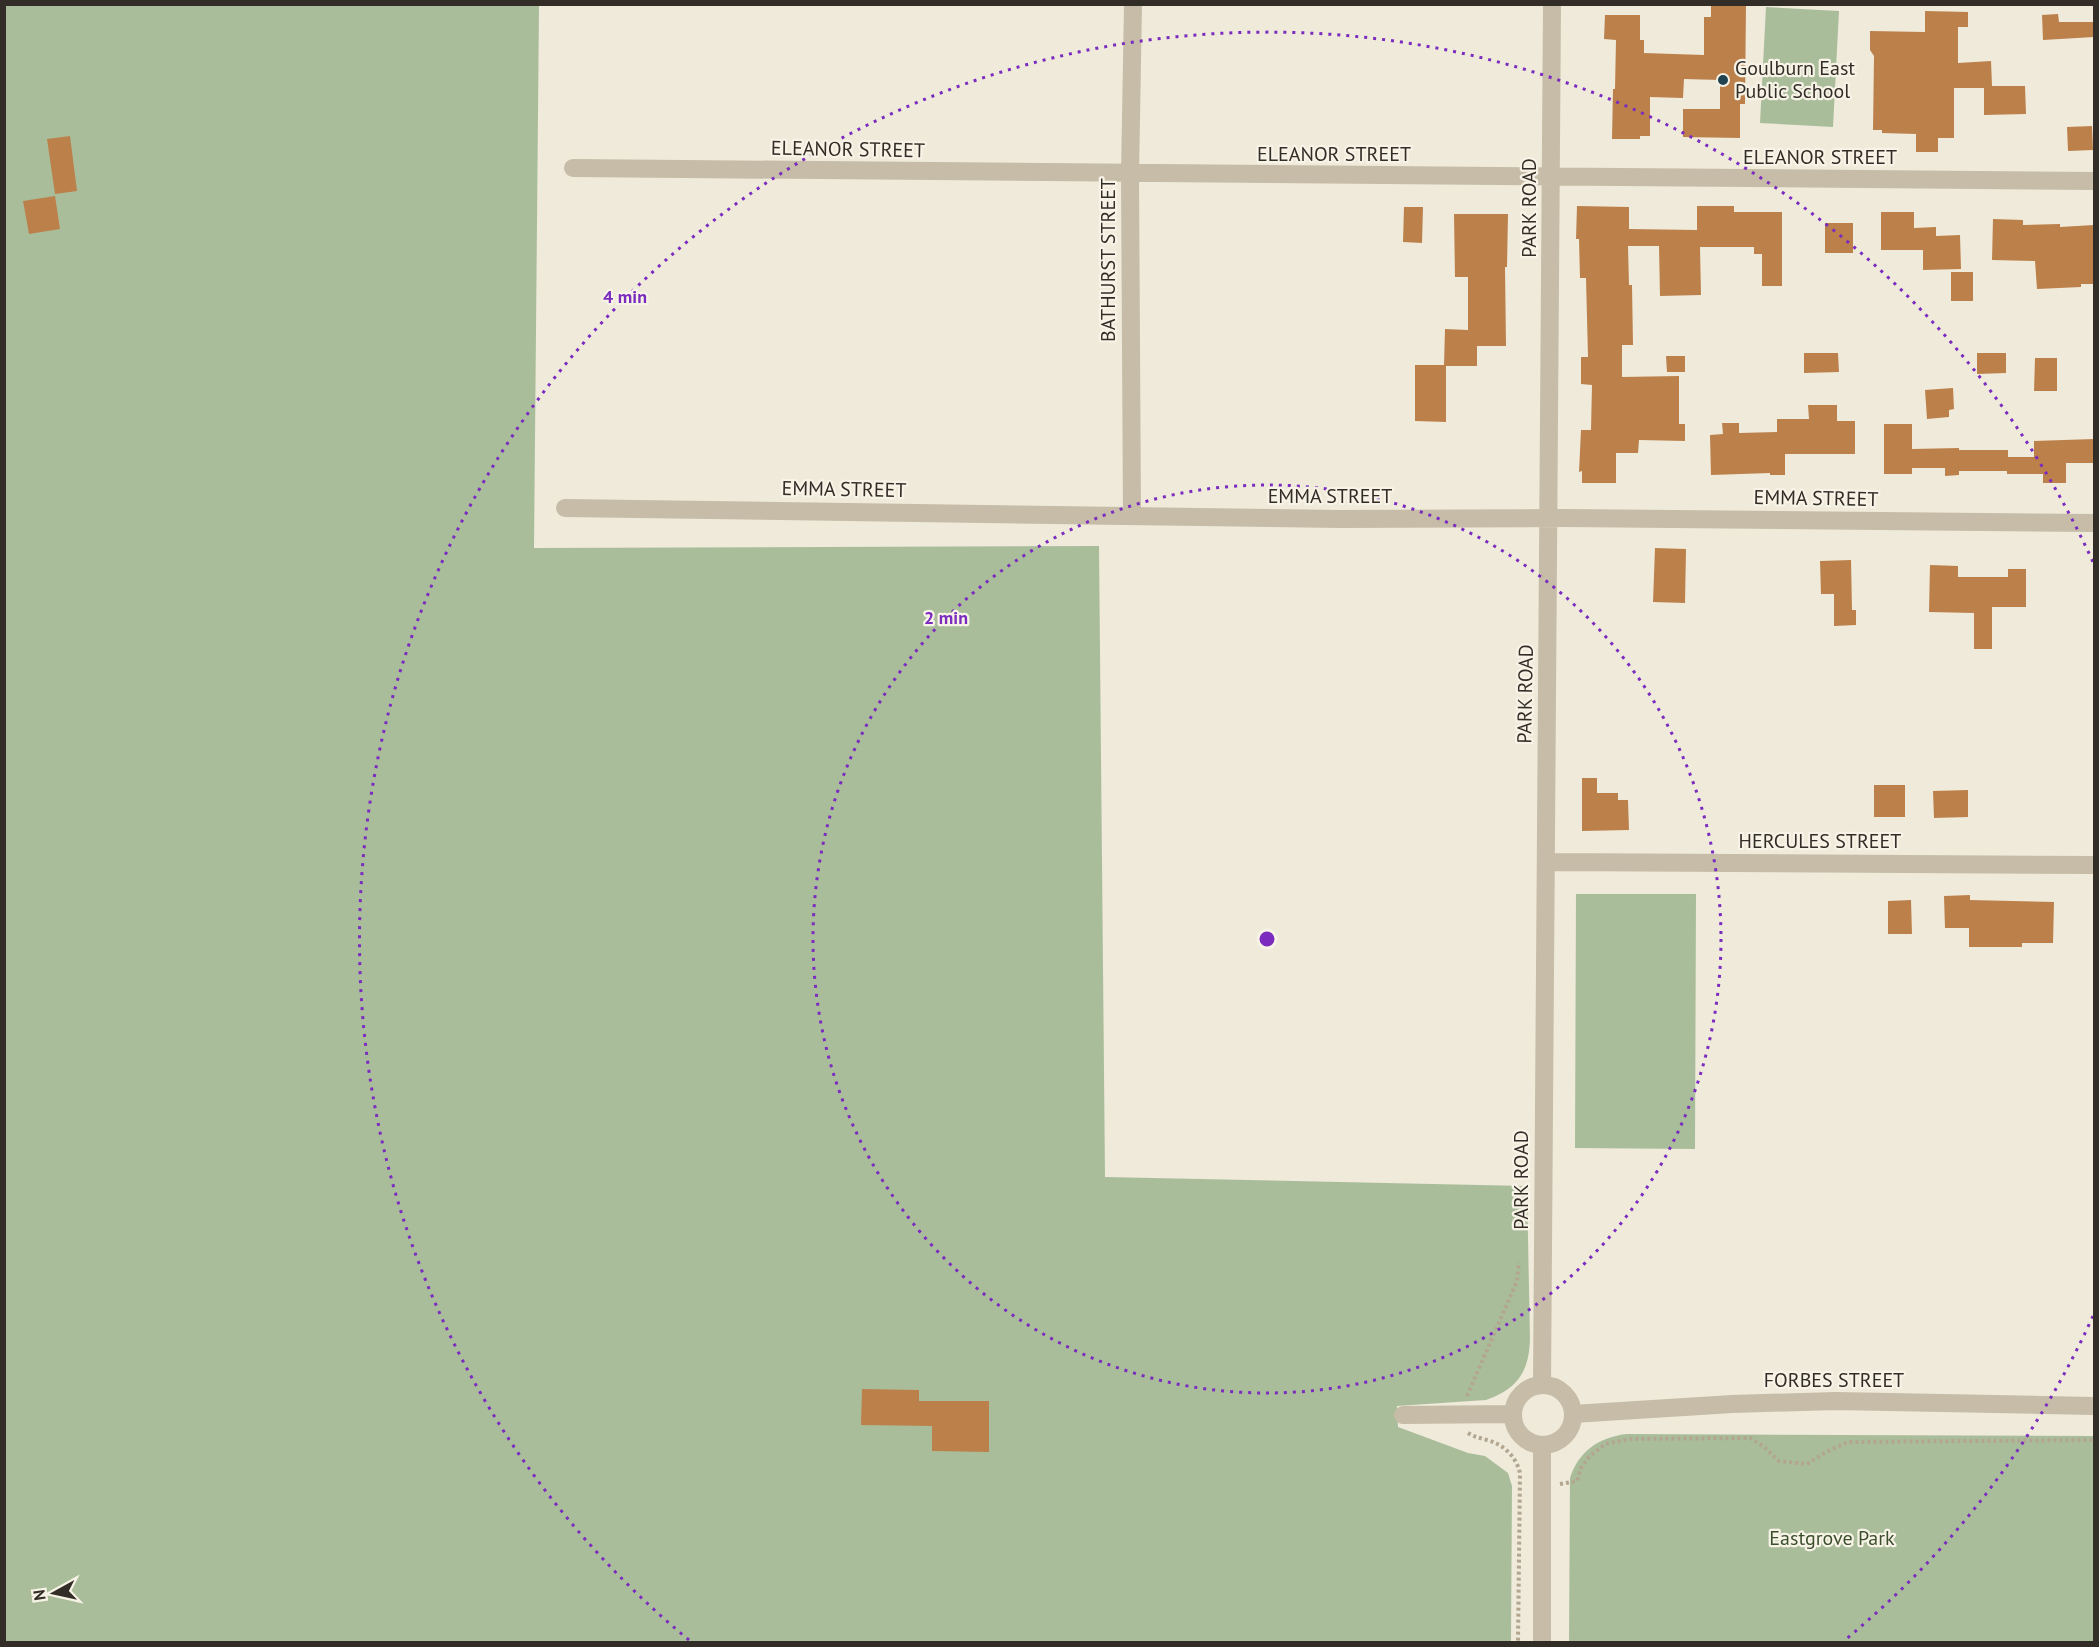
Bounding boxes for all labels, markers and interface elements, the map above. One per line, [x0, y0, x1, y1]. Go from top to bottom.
place label: Goulburn East Public School [1735, 55, 1855, 104]
marker: Goulburn East Public School [1716, 73, 1730, 87]
street label: ELEANOR STREET [771, 135, 925, 163]
street label: ELEANOR STREET [1257, 141, 1411, 167]
street label: ELEANOR STREET [1743, 144, 1897, 170]
street label: PARK ROAD [1516, 158, 1542, 258]
street label: BATHURST STREET [1095, 178, 1121, 342]
text: 4 min [603, 285, 647, 308]
street label: EMMA STREET [781, 475, 907, 503]
street label: EMMA STREET [1268, 483, 1392, 509]
street label: EMMA STREET [1753, 484, 1879, 512]
text: 2 min [924, 606, 968, 629]
street label: PARK ROAD [1511, 644, 1539, 744]
street label: HERCULES STREET [1739, 828, 1901, 854]
centre of rings [1257, 929, 1277, 949]
street label: PARK ROAD [1508, 1130, 1534, 1230]
street label: FORBES STREET [1764, 1367, 1904, 1393]
park label: Eastgrove Park [1769, 1525, 1895, 1551]
north arrow [24, 1563, 84, 1623]
text: N [29, 1588, 50, 1602]

